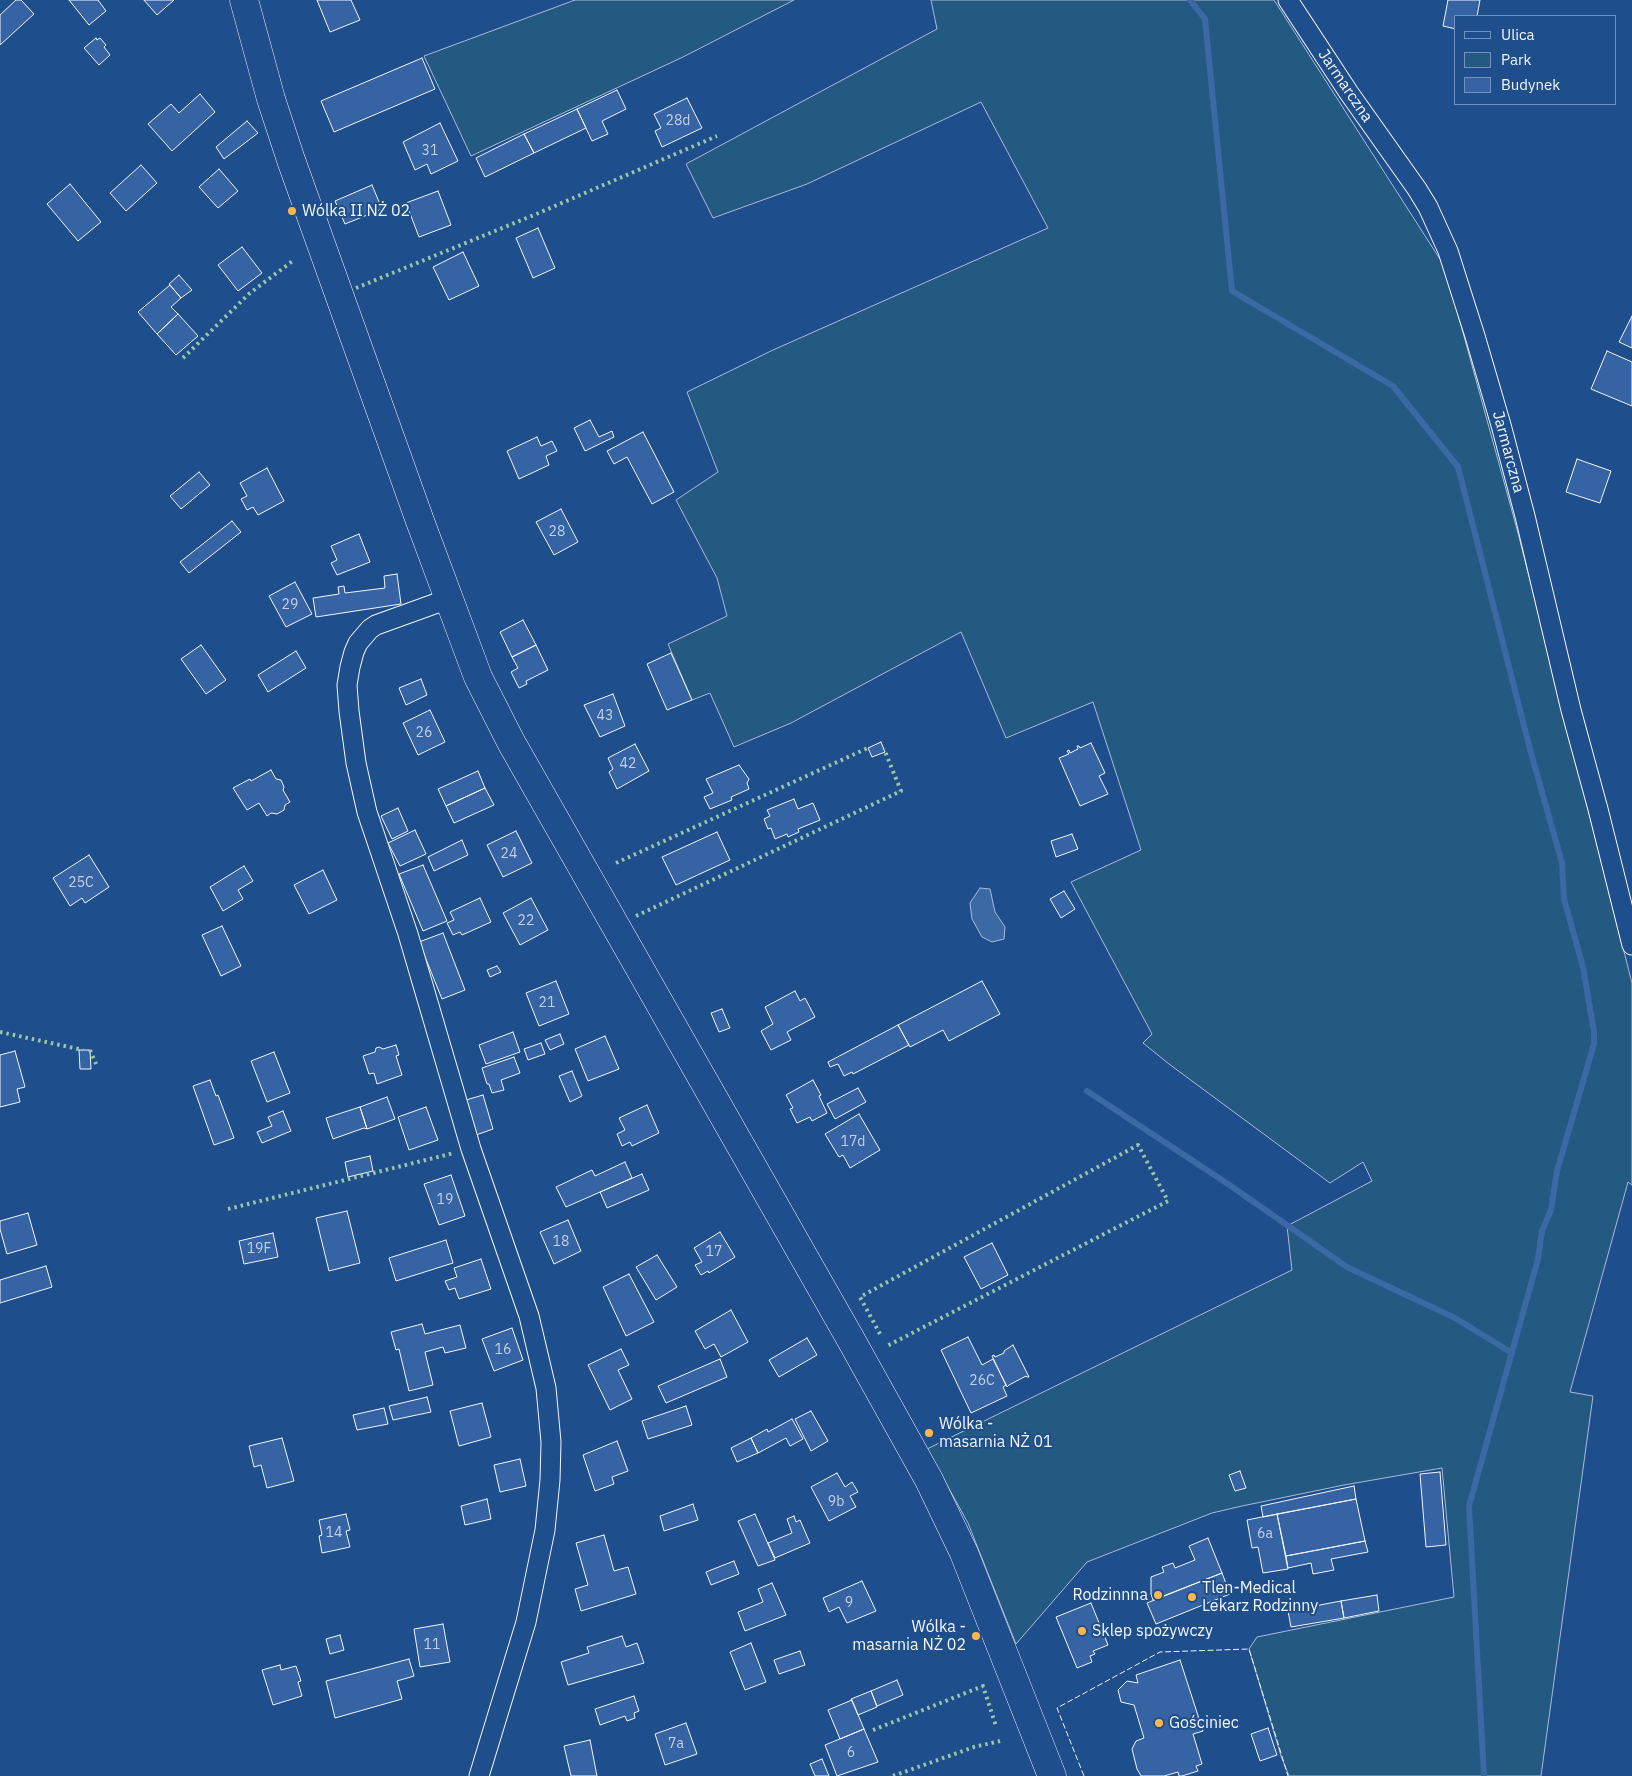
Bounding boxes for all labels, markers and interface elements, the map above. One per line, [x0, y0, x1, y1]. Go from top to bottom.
legend [1454, 15, 1617, 105]
text: Ulica [1501, 25, 1535, 44]
street label: Jarmarczna [1314, 46, 1376, 126]
text: Park [1501, 50, 1531, 69]
text: Budynek [1501, 75, 1560, 94]
house number: 28d [666, 113, 690, 129]
house number: 31 [422, 143, 438, 159]
place label: Wólka II NŻ 02 [302, 201, 410, 221]
marker: Wólka II NŻ 02 [286, 205, 298, 217]
street label: Jarmarczna [1488, 409, 1528, 495]
house number: 28 [549, 524, 565, 540]
house number: 29 [282, 597, 298, 613]
house number: 43 [597, 708, 613, 724]
house number: 26 [416, 725, 432, 741]
house number: 42 [620, 756, 636, 772]
house number: 24 [501, 846, 517, 862]
house number: 25C [68, 875, 94, 891]
house number: 22 [518, 913, 534, 929]
house number: 21 [539, 995, 555, 1011]
house number: 17d [841, 1134, 865, 1150]
house number: 19 [437, 1192, 453, 1208]
house number: 18 [553, 1234, 569, 1250]
house number: 19F [247, 1241, 271, 1257]
house number: 17 [706, 1244, 722, 1260]
house number: 16 [495, 1342, 511, 1358]
house number: 26C [969, 1373, 995, 1389]
place label: Wólka - masarnia NŻ 01 [939, 1414, 1053, 1452]
marker: Wólka - masarnia NŻ 01 [923, 1427, 935, 1439]
house number: 9b [828, 1494, 844, 1510]
house number: 14 [326, 1525, 342, 1541]
house number: 6a [1257, 1526, 1273, 1542]
place label: Tlen-Medical Lekarz Rodzinny [1202, 1578, 1318, 1616]
place label: Rodzinnna [1073, 1585, 1148, 1605]
marker: Rodzinnna [1152, 1589, 1164, 1601]
marker: Tlen-Medical Lekarz Rodzinny [1186, 1591, 1198, 1603]
house number: 9 [845, 1595, 853, 1611]
place label: Wólka - masarnia NŻ 02 [852, 1617, 966, 1655]
place label: Sklep spożywczy [1092, 1621, 1213, 1641]
marker: Sklep spożywczy [1076, 1625, 1088, 1637]
marker: Wólka - masarnia NŻ 02 [970, 1630, 982, 1642]
house number: 11 [424, 1637, 440, 1653]
place label: Gościniec [1169, 1713, 1239, 1733]
marker: Gościniec [1153, 1717, 1165, 1729]
house number: 7a [668, 1736, 684, 1752]
house number: 6 [847, 1745, 855, 1761]

